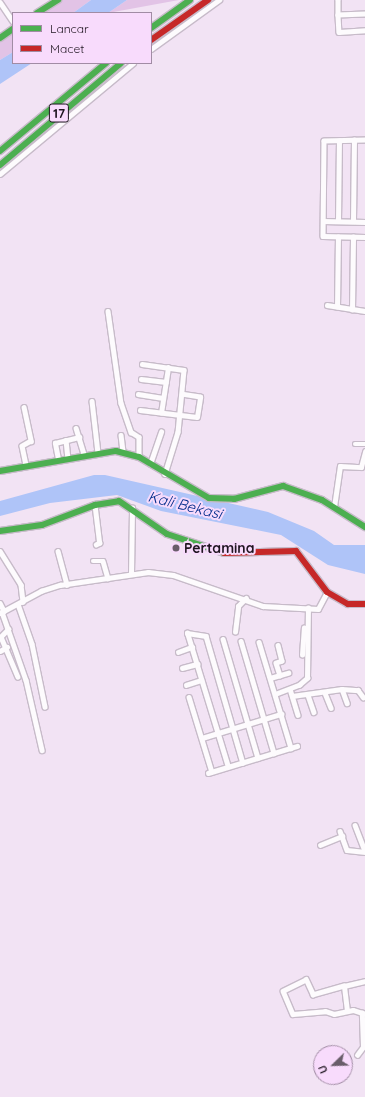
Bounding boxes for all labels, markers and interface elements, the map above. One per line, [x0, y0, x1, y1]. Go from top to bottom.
legend [12, 12, 152, 64]
text: Lancar [50, 21, 89, 36]
text: Macet [50, 41, 84, 56]
road number: 17 [48, 102, 70, 124]
water label: Kali Bekasi [146, 487, 224, 523]
place label: Pertamina [184, 540, 255, 556]
marker: Pertamina [171, 543, 181, 553]
north arrow [313, 1045, 353, 1085]
text: U [315, 1063, 331, 1076]

